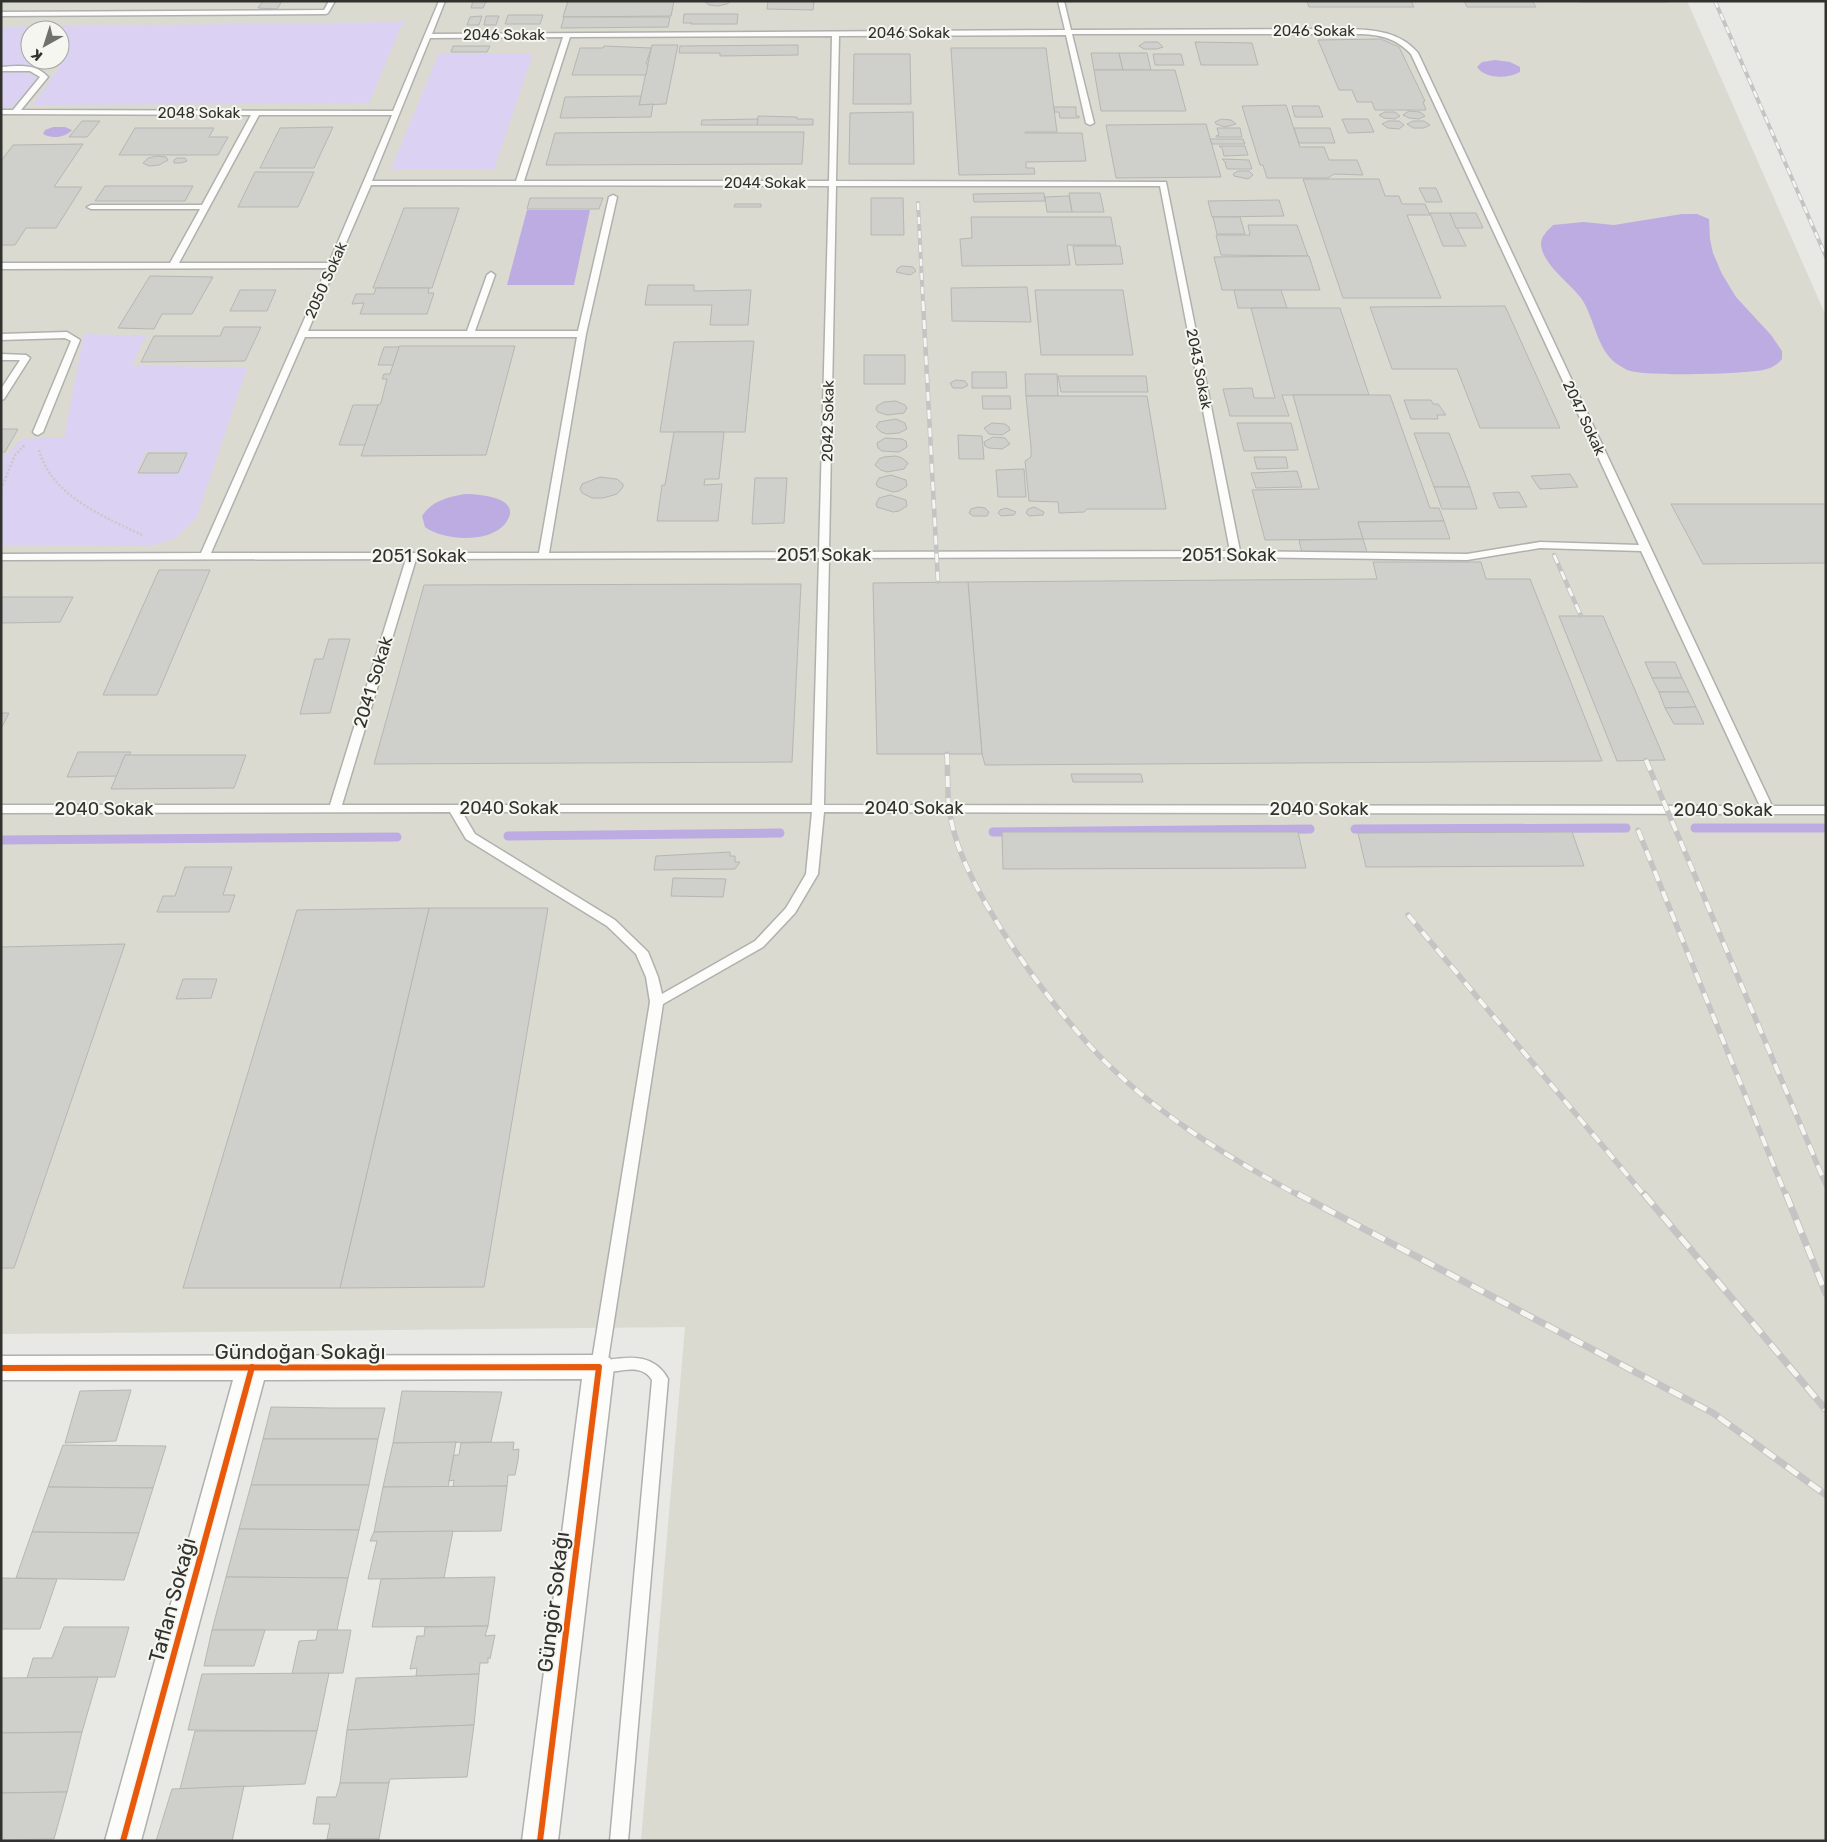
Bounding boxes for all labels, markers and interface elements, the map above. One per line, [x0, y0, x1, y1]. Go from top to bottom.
north arrow [20, 20, 70, 70]
street label: 2046 Sokak [1273, 22, 1355, 40]
street label: 2046 Sokak [868, 24, 950, 42]
street label: 2046 Sokak [463, 26, 545, 44]
text: K [28, 45, 46, 64]
street label: 2048 Sokak [158, 104, 240, 122]
street label: 2044 Sokak [724, 174, 806, 192]
street label: 2050 Sokak [301, 239, 351, 321]
street label: 2043 Sokak [1182, 327, 1216, 411]
street label: 2047 Sokak [1559, 378, 1609, 458]
street label: 2042 Sokak [818, 380, 838, 462]
street label: 2051 Sokak [777, 544, 872, 566]
street label: 2051 Sokak [1182, 544, 1277, 566]
street label: 2051 Sokak [372, 545, 467, 567]
street label: 2041 Sokak [349, 633, 398, 731]
street label: 2040 Sokak [460, 797, 559, 819]
street label: 2040 Sokak [865, 797, 964, 819]
street label: 2040 Sokak [55, 798, 154, 820]
street label: 2040 Sokak [1270, 798, 1369, 820]
street label: 2040 Sokak [1674, 799, 1773, 821]
street label: Gündoğan Sokağı [214, 1339, 386, 1364]
street label: Güngör Sokağı [532, 1530, 574, 1674]
street label: Taflan Sokağı [143, 1535, 201, 1665]

